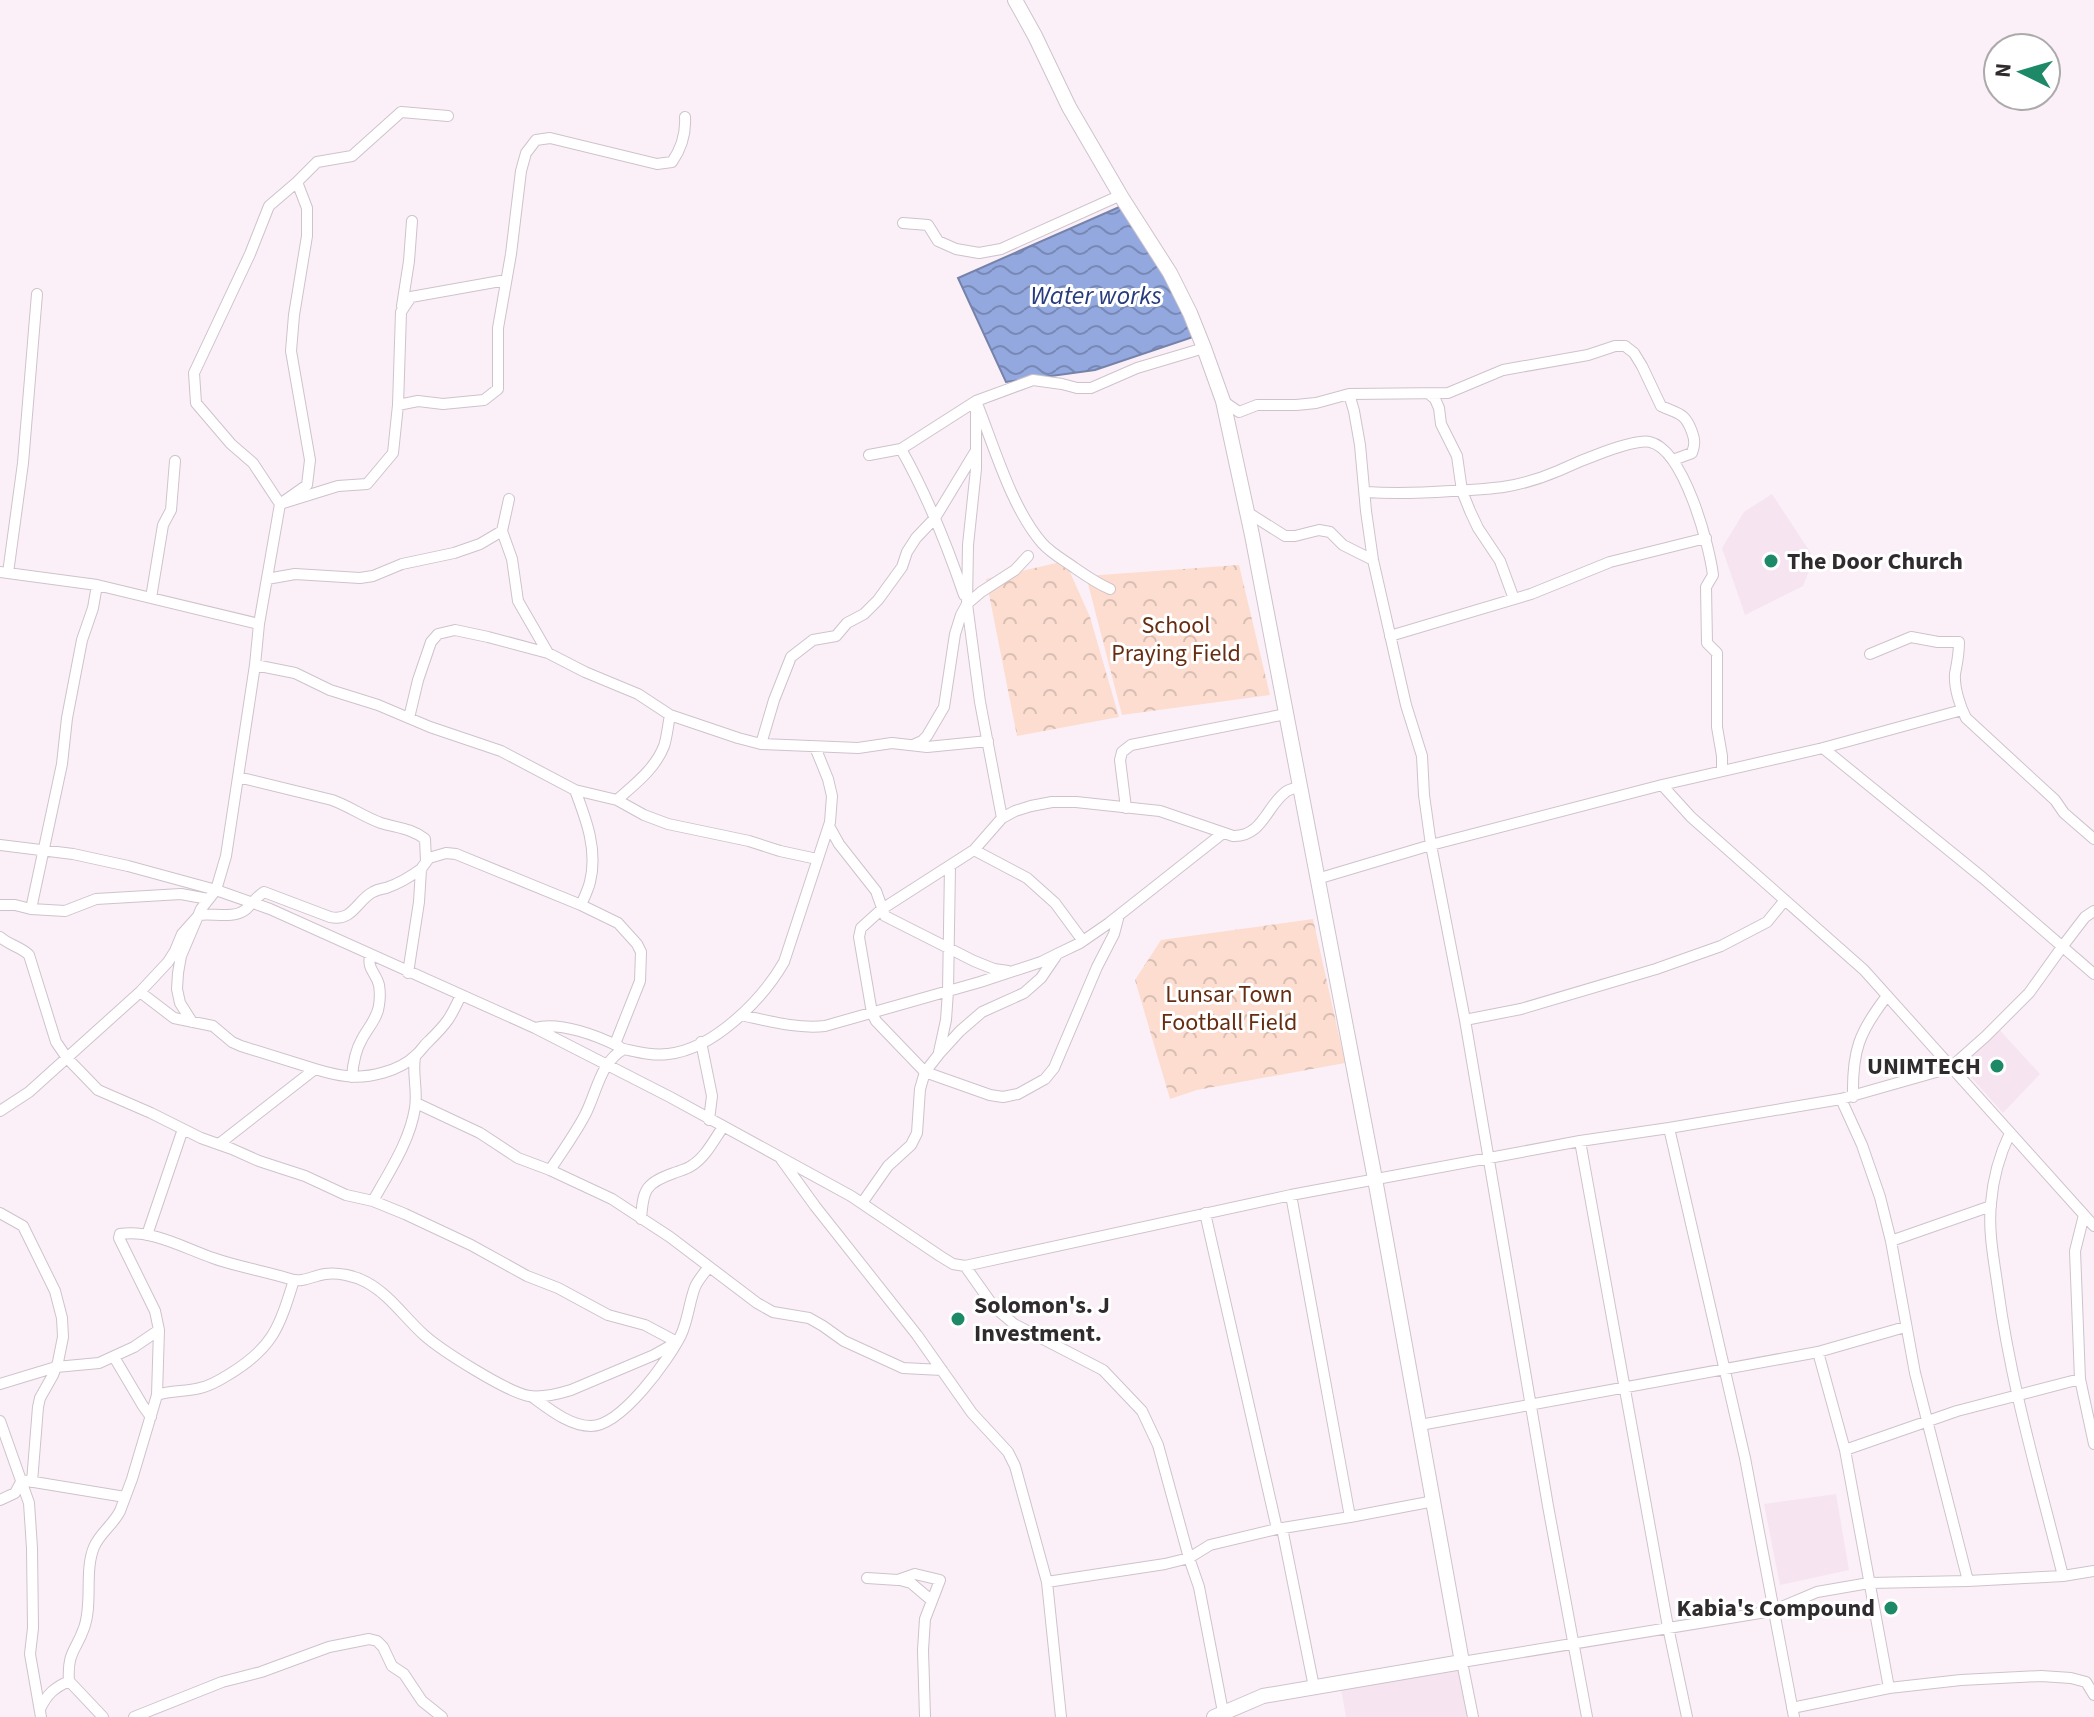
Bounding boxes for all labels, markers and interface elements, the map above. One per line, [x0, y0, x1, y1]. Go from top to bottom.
north arrow [1982, 32, 2062, 112]
text: N [1986, 62, 2020, 79]
water label: Water works [1030, 277, 1162, 314]
place label: The Door Church [1787, 544, 1963, 579]
marker: The Door Church [1762, 552, 1780, 570]
park label: School Praying Field [1111, 608, 1241, 671]
park label: Lunsar Town Football Field [1161, 977, 1297, 1040]
place label: UNIMTECH [1867, 1049, 1981, 1084]
marker: UNIMTECH [1988, 1057, 2006, 1075]
place label: Solomon's. J Investment. [974, 1288, 1110, 1351]
marker: Solomon's. J Investment. [949, 1310, 967, 1328]
place label: Kabia's Compound [1676, 1591, 1875, 1626]
marker: Kabia's Compound [1882, 1599, 1900, 1617]

